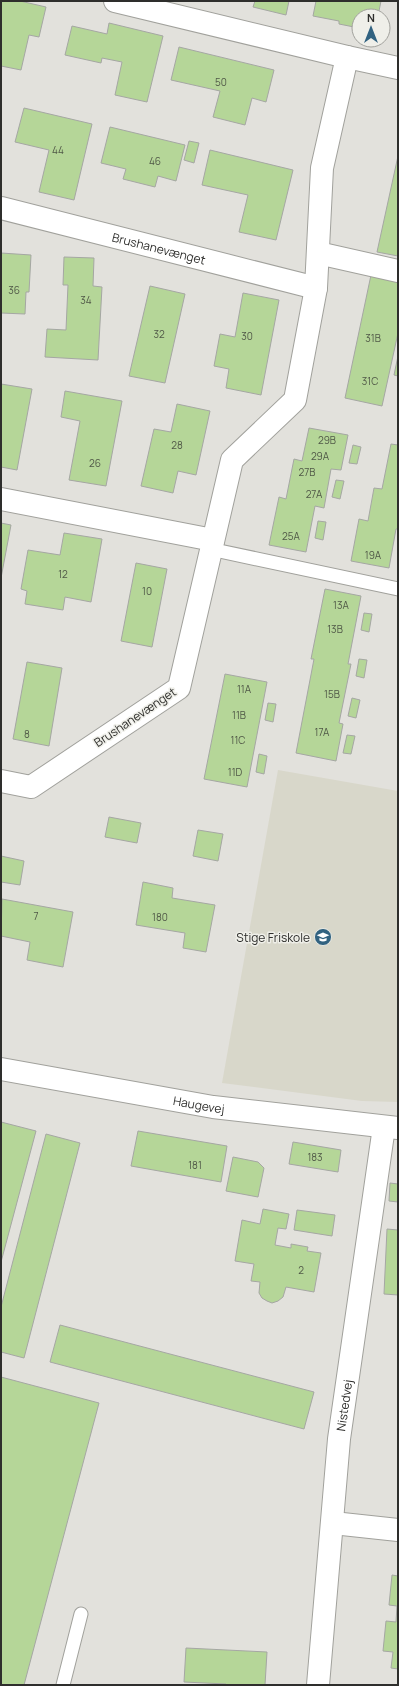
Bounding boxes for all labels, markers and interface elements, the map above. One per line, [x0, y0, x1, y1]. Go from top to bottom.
north arrow [351, 8, 391, 48]
text: N [367, 10, 375, 25]
house number: 50 [215, 75, 227, 89]
house number: 44 [52, 143, 64, 157]
house number: 46 [149, 154, 161, 168]
street label: Brushanevænget [110, 228, 208, 268]
house number: 36 [8, 283, 20, 297]
house number: 34 [80, 293, 92, 307]
house number: 32 [153, 327, 165, 341]
house number: 30 [241, 329, 253, 343]
house number: 31B [365, 331, 381, 345]
house number: 31C [362, 374, 378, 388]
house number: 29B [318, 433, 336, 447]
house number: 28 [171, 438, 183, 452]
house number: 29A [311, 449, 330, 463]
house number: 26 [89, 456, 101, 470]
house number: 27B [299, 465, 315, 479]
house number: 27A [306, 487, 323, 501]
house number: 25A [282, 529, 301, 543]
house number: 19A [365, 548, 382, 562]
house number: 12 [58, 567, 68, 581]
house number: 10 [142, 584, 152, 598]
house number: 13A [333, 598, 350, 612]
house number: 13B [327, 622, 343, 636]
house number: 11A [237, 682, 252, 696]
street label: Brushanevænget [91, 683, 180, 751]
house number: 15B [324, 687, 340, 701]
house number: 11B [232, 708, 246, 722]
house number: 17A [315, 725, 330, 739]
house number: 8 [24, 727, 30, 741]
house number: 11C [231, 733, 245, 747]
house number: 11D [228, 765, 243, 779]
house number: 7 [33, 909, 39, 923]
house number: 180 [152, 910, 168, 924]
school or university icon: Stige Friskole [313, 927, 333, 947]
place label: Stige Friskole [236, 929, 310, 946]
street label: Haugevej [172, 1092, 225, 1117]
house number: 183 [307, 1150, 323, 1164]
house number: 181 [188, 1158, 202, 1172]
house number: 2 [298, 1263, 304, 1277]
street label: Nistedvej [332, 1378, 356, 1432]

